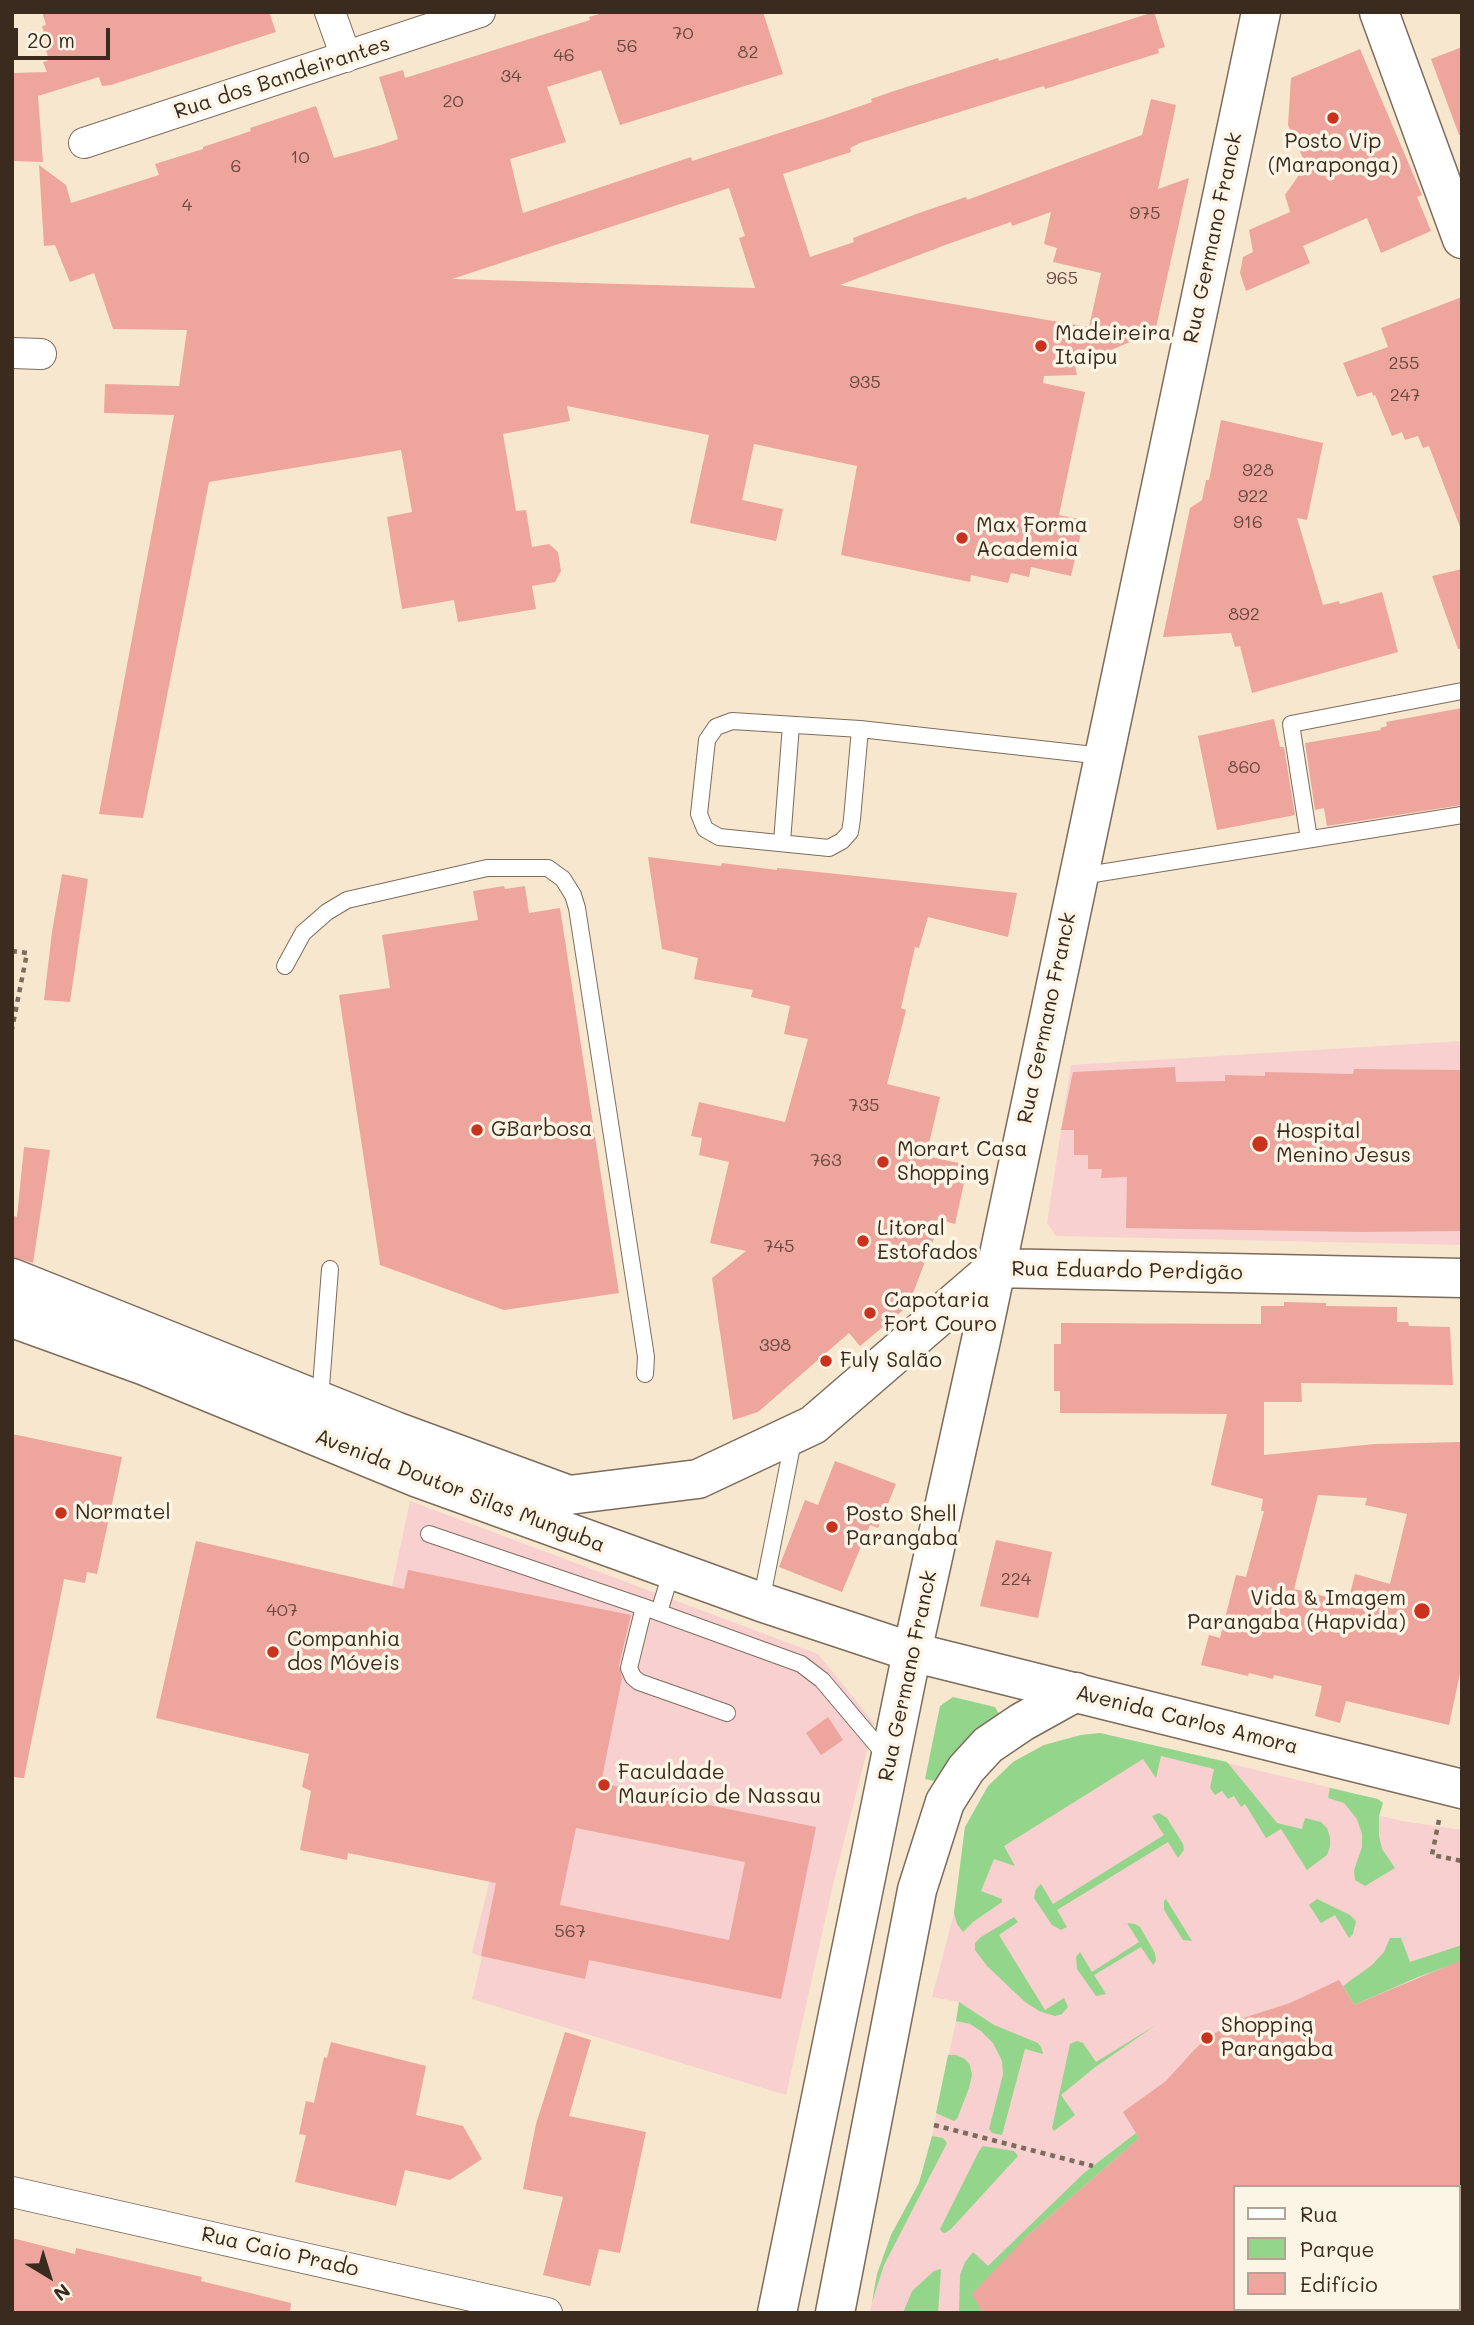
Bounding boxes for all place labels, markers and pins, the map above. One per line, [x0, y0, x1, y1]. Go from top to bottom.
marker: Posto Vip (Maraponga) [1325, 110, 1341, 126]
place label: Posto Vip (Maraponga) [1268, 129, 1398, 179]
place label: Madeireira Itaipu [1055, 321, 1171, 371]
marker: Madeireira Itaipu [1033, 338, 1049, 354]
place label: Max Forma Academia [976, 513, 1088, 563]
marker: Max Forma Academia [954, 530, 970, 546]
place label: GBarbosa [491, 1117, 592, 1143]
place label: Hospital Menino Jesus [1276, 1119, 1411, 1169]
marker: GBarbosa [469, 1122, 485, 1138]
marker: Hospital Menino Jesus [1250, 1134, 1270, 1154]
place label: Morart Casa Shopping [897, 1137, 1028, 1187]
marker: Morart Casa Shopping [875, 1154, 891, 1170]
place label: Litoral Estofados [877, 1216, 978, 1266]
marker: Litoral Estofados [855, 1233, 871, 1249]
place label: Capotaria Fort Couro [884, 1288, 997, 1338]
marker: Capotaria Fort Couro [862, 1305, 878, 1321]
place label: Fuly Salão [840, 1348, 942, 1374]
marker: Fuly Salão [818, 1353, 834, 1369]
place label: Normatel [75, 1500, 171, 1526]
place label: Posto Shell Parangaba [846, 1502, 959, 1552]
marker: Normatel [53, 1505, 69, 1521]
marker: Posto Shell Parangaba [824, 1519, 840, 1535]
place label: Vida & Imagem Parangaba (Hapvida) [1187, 1586, 1406, 1636]
marker: Vida & Imagem Parangaba (Hapvida) [1412, 1601, 1432, 1621]
place label: Companhia dos Móveis [287, 1627, 400, 1677]
marker: Companhia dos Móveis [265, 1644, 281, 1660]
place label: Faculdade Maurício de Nassau [618, 1760, 821, 1810]
marker: Faculdade Maurício de Nassau [596, 1777, 612, 1793]
place label: Shopping Parangaba [1221, 2013, 1334, 2063]
marker: Shopping Parangaba [1199, 2030, 1215, 2046]

